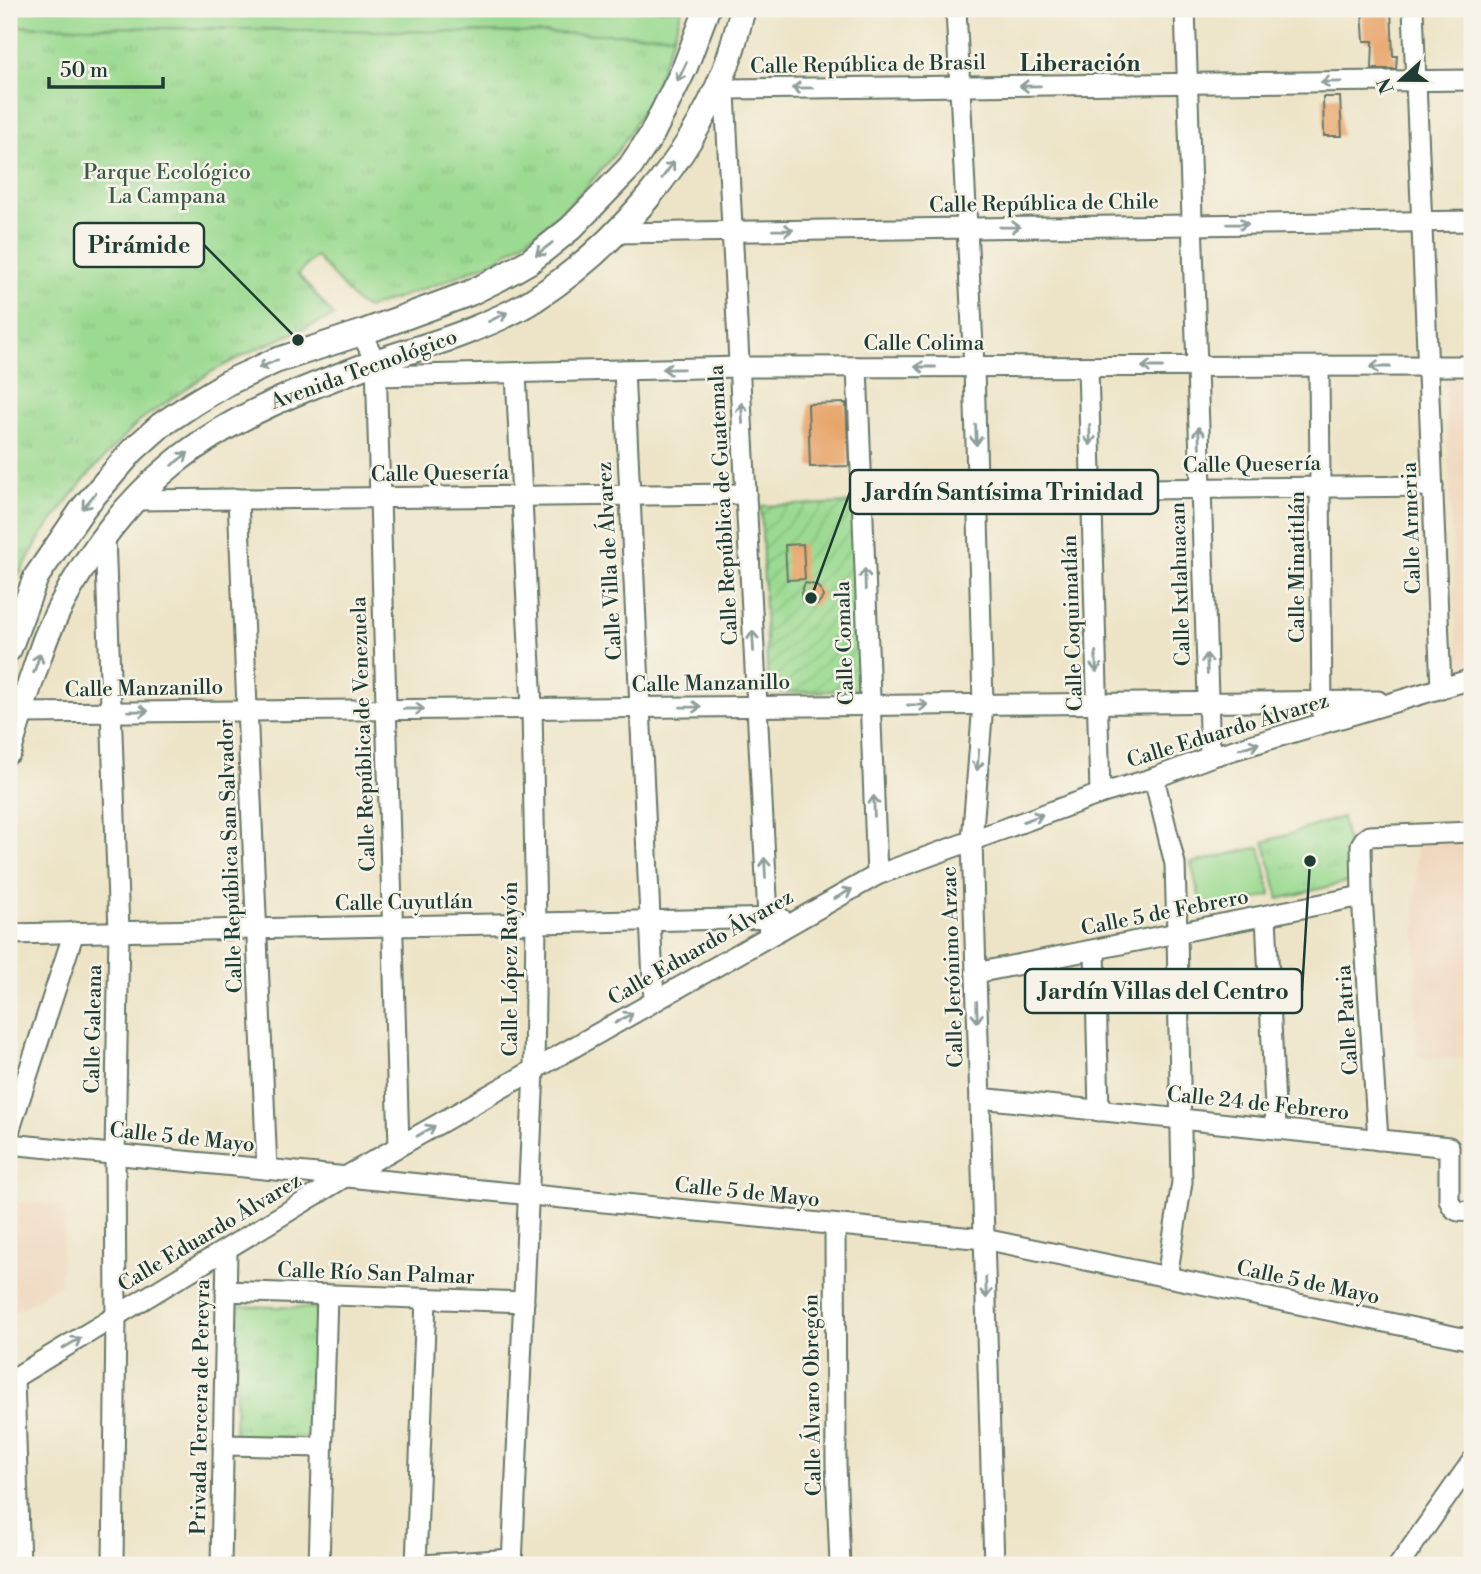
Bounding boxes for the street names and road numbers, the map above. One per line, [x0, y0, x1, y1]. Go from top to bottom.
street label: Calle República de Brasil [750, 50, 986, 80]
street label: Calle República de Chile [929, 189, 1159, 219]
street label: Avenida Tecnológico [266, 324, 461, 416]
street label: Calle Colima [864, 331, 985, 357]
street label: Calle República de Guatemala [704, 364, 744, 646]
street label: Calle Quesería [1183, 451, 1322, 479]
street label: Calle Quesería [371, 460, 510, 488]
street label: Calle Villa de Álvarez [590, 461, 628, 661]
street label: Calle Armeria [1397, 461, 1427, 595]
street label: Calle Minatitlán [1285, 490, 1311, 643]
street label: Calle Ixtlahuacan [1165, 501, 1197, 667]
street label: Calle Coquimatlán [1057, 534, 1089, 712]
street label: Calle Comala [830, 580, 860, 706]
street label: Calle República de Venezuela [346, 596, 382, 872]
street label: Calle Manzanillo [632, 670, 790, 698]
street label: Calle Manzanillo [65, 675, 223, 703]
street label: Calle Eduardo Álvarez [1123, 686, 1332, 774]
street label: Calle República San Salvador [213, 718, 249, 994]
street label: Calle Jerónimo Arzac [936, 866, 970, 1068]
street label: Calle López Rayón [498, 881, 524, 1056]
street label: Calle Eduardo Álvarez [603, 883, 798, 1012]
street label: Calle 5 de Febrero [1079, 884, 1251, 942]
street label: Calle Cuyutlán [335, 889, 474, 917]
street label: Calle Patria [1331, 963, 1365, 1076]
street label: Calle Galeana [80, 964, 108, 1094]
street label: Calle 24 de Febrero [1165, 1081, 1351, 1127]
street label: Calle 5 de Mayo [108, 1117, 256, 1159]
street label: Calle Eduardo Álvarez [112, 1166, 307, 1298]
street label: Calle 5 de Mayo [673, 1172, 821, 1214]
street label: Calle 5 de Mayo [1234, 1255, 1382, 1311]
street label: Calle Río San Palmar [277, 1258, 475, 1290]
street label: Privada Tercera de Pereyra [186, 1278, 216, 1535]
street label: Calle Álvaro Obregón [796, 1293, 828, 1496]

